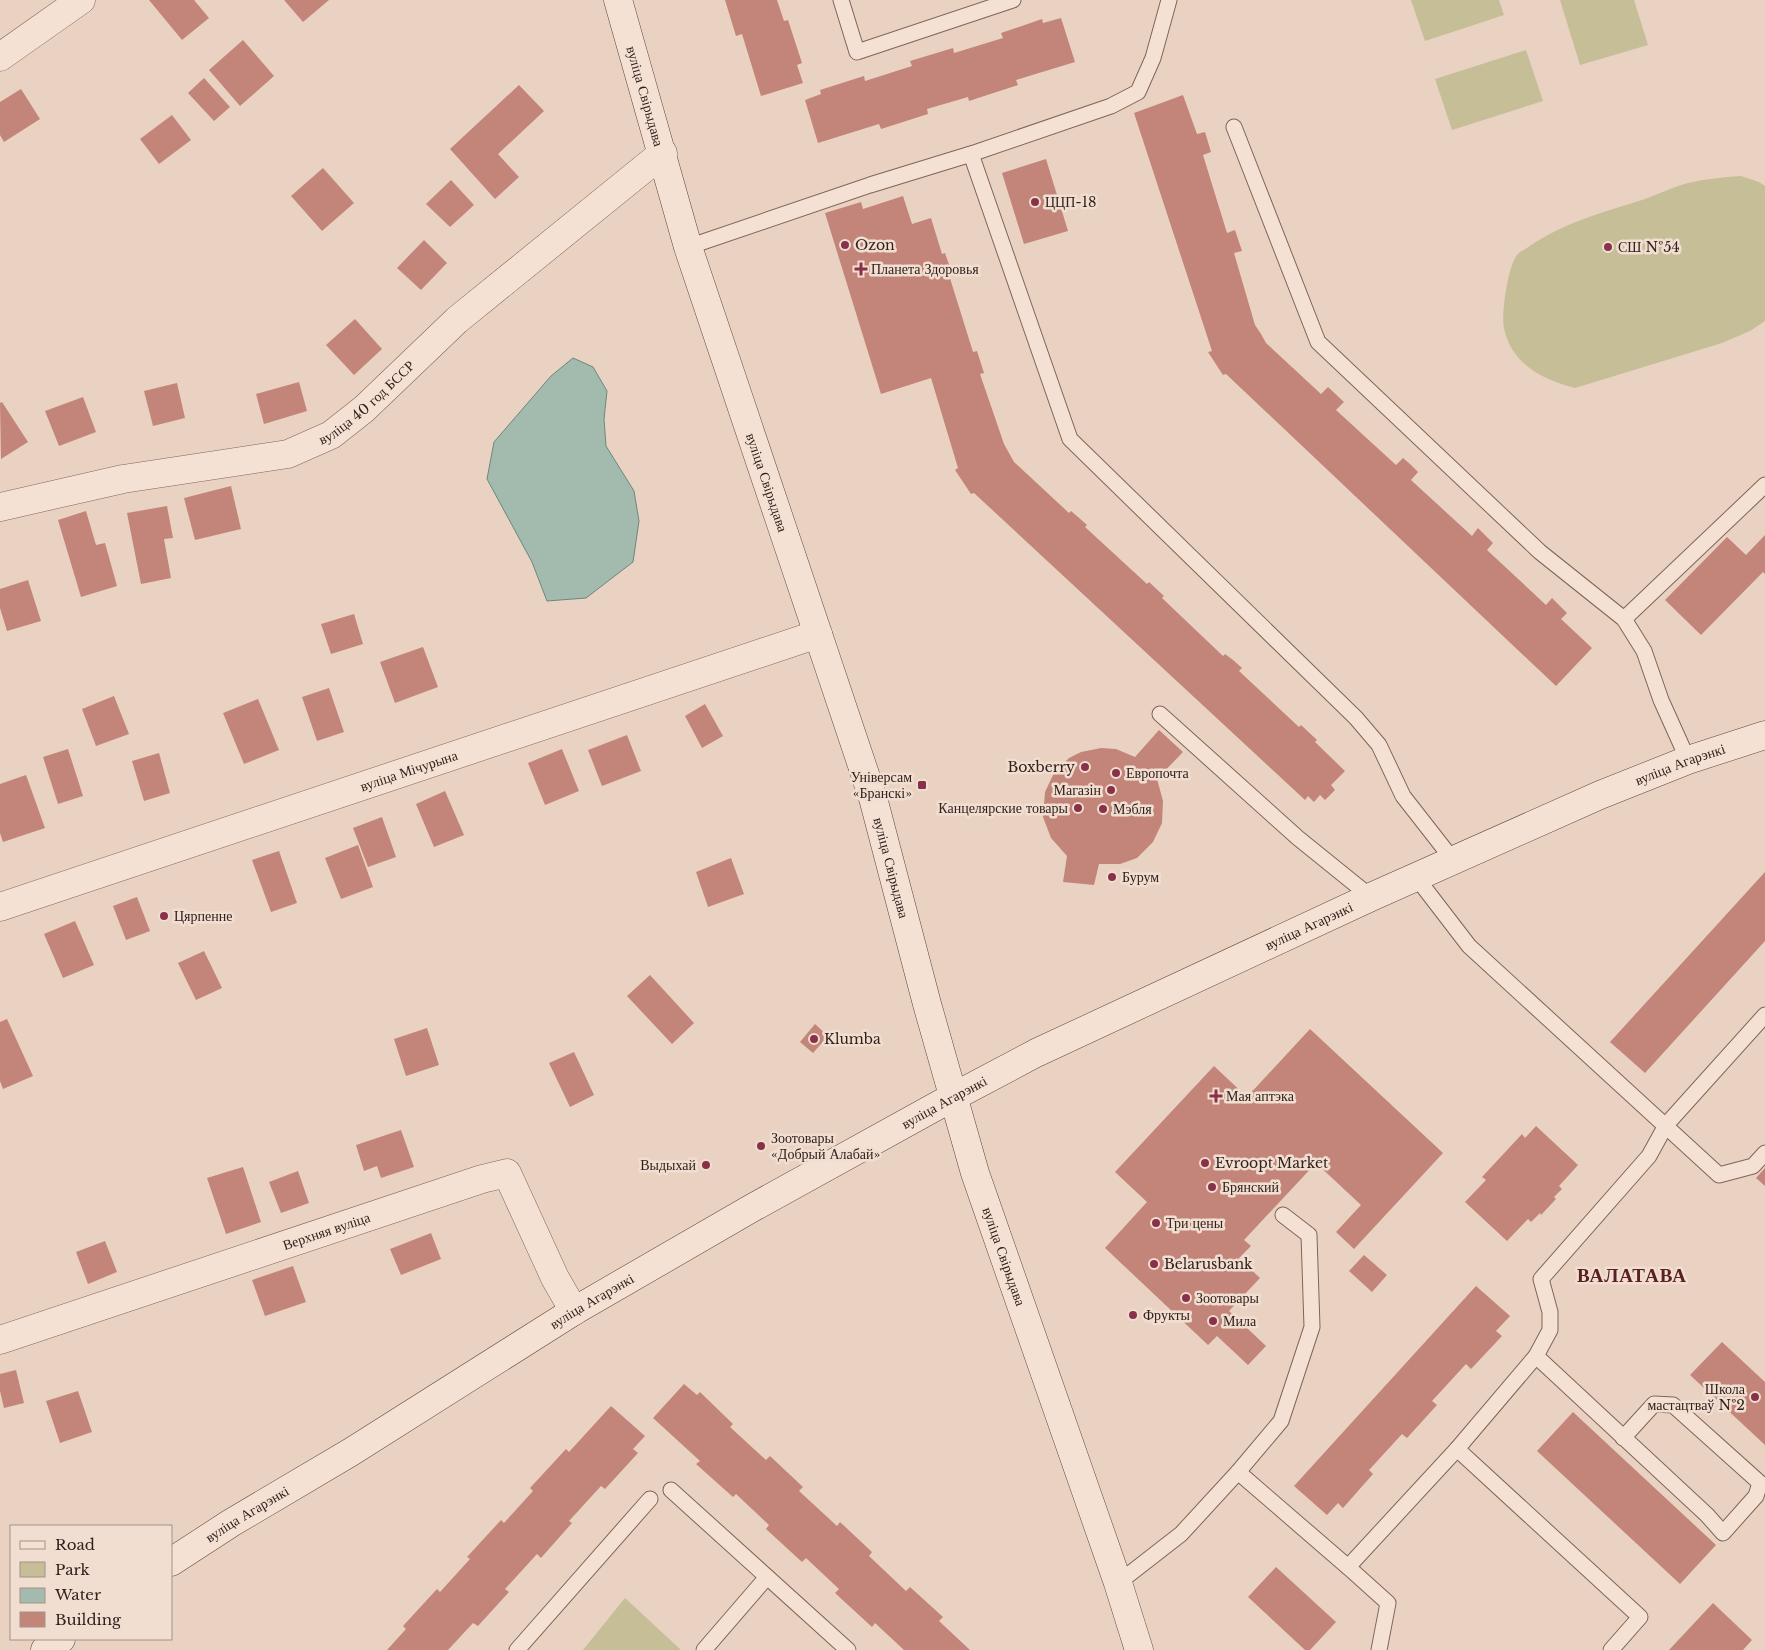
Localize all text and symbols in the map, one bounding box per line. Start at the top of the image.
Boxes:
street label: вуліца Свірыдава [623,44,668,149]
place label: ЦЦП-18 [1045,193,1097,211]
marker: ЦЦП-18 [1029,196,1041,208]
place label: Ozon [855,236,895,254]
place label: СШ №54 [1618,238,1680,256]
marker: Ozon [839,239,851,251]
marker: СШ №54 [1602,241,1614,253]
place label: Планета Здоровья [871,260,979,278]
marker: Планета Здоровья [855,263,867,275]
street label: вуліца 40 год БССР [316,356,418,448]
street label: вуліца Свірыдава [742,430,792,535]
street label: вуліца Агарэнкі [1632,740,1727,789]
street label: вуліца Мічурына [358,746,461,795]
place label: Boxberry [1007,758,1075,776]
marker: Boxberry [1079,761,1091,773]
place label: Европочта [1126,764,1190,782]
marker: Европочта [1110,767,1122,779]
place label: Універсам «Бранскі» [851,768,912,802]
marker: Універсам «Бранскі» [916,779,928,791]
place label: Магазін [1053,781,1102,799]
marker: Магазін [1105,784,1117,796]
place label: Канцелярские товары [938,799,1069,817]
place label: Мэбля [1113,800,1152,818]
marker: Канцелярские товары [1072,802,1084,814]
marker: Мэбля [1097,803,1109,815]
street label: вуліца Свірыдава [869,815,913,921]
place label: Бурум [1122,868,1159,886]
marker: Бурум [1106,871,1118,883]
street label: вуліца Агарэнкі [1262,898,1356,954]
place label: Цярпенне [174,907,232,925]
marker: Цярпенне [158,910,170,922]
place label: Klumba [824,1030,881,1048]
marker: Klumba [808,1033,820,1045]
street label: вуліца Агарэнкі [898,1072,990,1133]
place label: Мая аптэка [1226,1087,1295,1105]
marker: Мая аптэка [1210,1090,1222,1102]
place label: Зоотовары «Добрый Алабай» [771,1129,881,1163]
marker: Зоотовары «Добрый Алабай» [755,1140,767,1152]
place label: Evroopt Market [1215,1154,1329,1172]
place label: Выдыхай [640,1156,697,1174]
marker: Evroopt Market [1199,1157,1211,1169]
marker: Выдыхай [700,1159,712,1171]
place label: Брянский [1222,1178,1279,1196]
marker: Брянский [1206,1181,1218,1193]
street label: вуліца Свірыдава [979,1205,1030,1309]
street label: Верхняя вуліца [280,1208,373,1254]
place label: Три цены [1166,1214,1224,1232]
marker: Три цены [1150,1217,1162,1229]
place label: Belarusbank [1164,1255,1253,1273]
marker: Belarusbank [1148,1258,1160,1270]
district label: ВАЛАТАВА [1577,1264,1687,1287]
street label: вуліца Агарэнкі [546,1269,637,1333]
place label: Зоотовары [1196,1289,1259,1307]
marker: Зоотовары [1180,1292,1192,1304]
place label: Фрукты [1143,1306,1191,1324]
marker: Фрукты [1127,1309,1139,1321]
place label: Мила [1223,1312,1257,1330]
marker: Мила [1207,1315,1219,1327]
place label: Школа мастацтваў №2 [1647,1380,1746,1414]
marker: Школа мастацтваў №2 [1749,1391,1761,1403]
street label: вуліца Агарэнкі [202,1482,292,1546]
legend [10,1525,172,1640]
text: Road [55,1535,95,1554]
text: Park [55,1560,91,1579]
text: Water [54,1585,102,1604]
text: Building [55,1610,122,1629]

